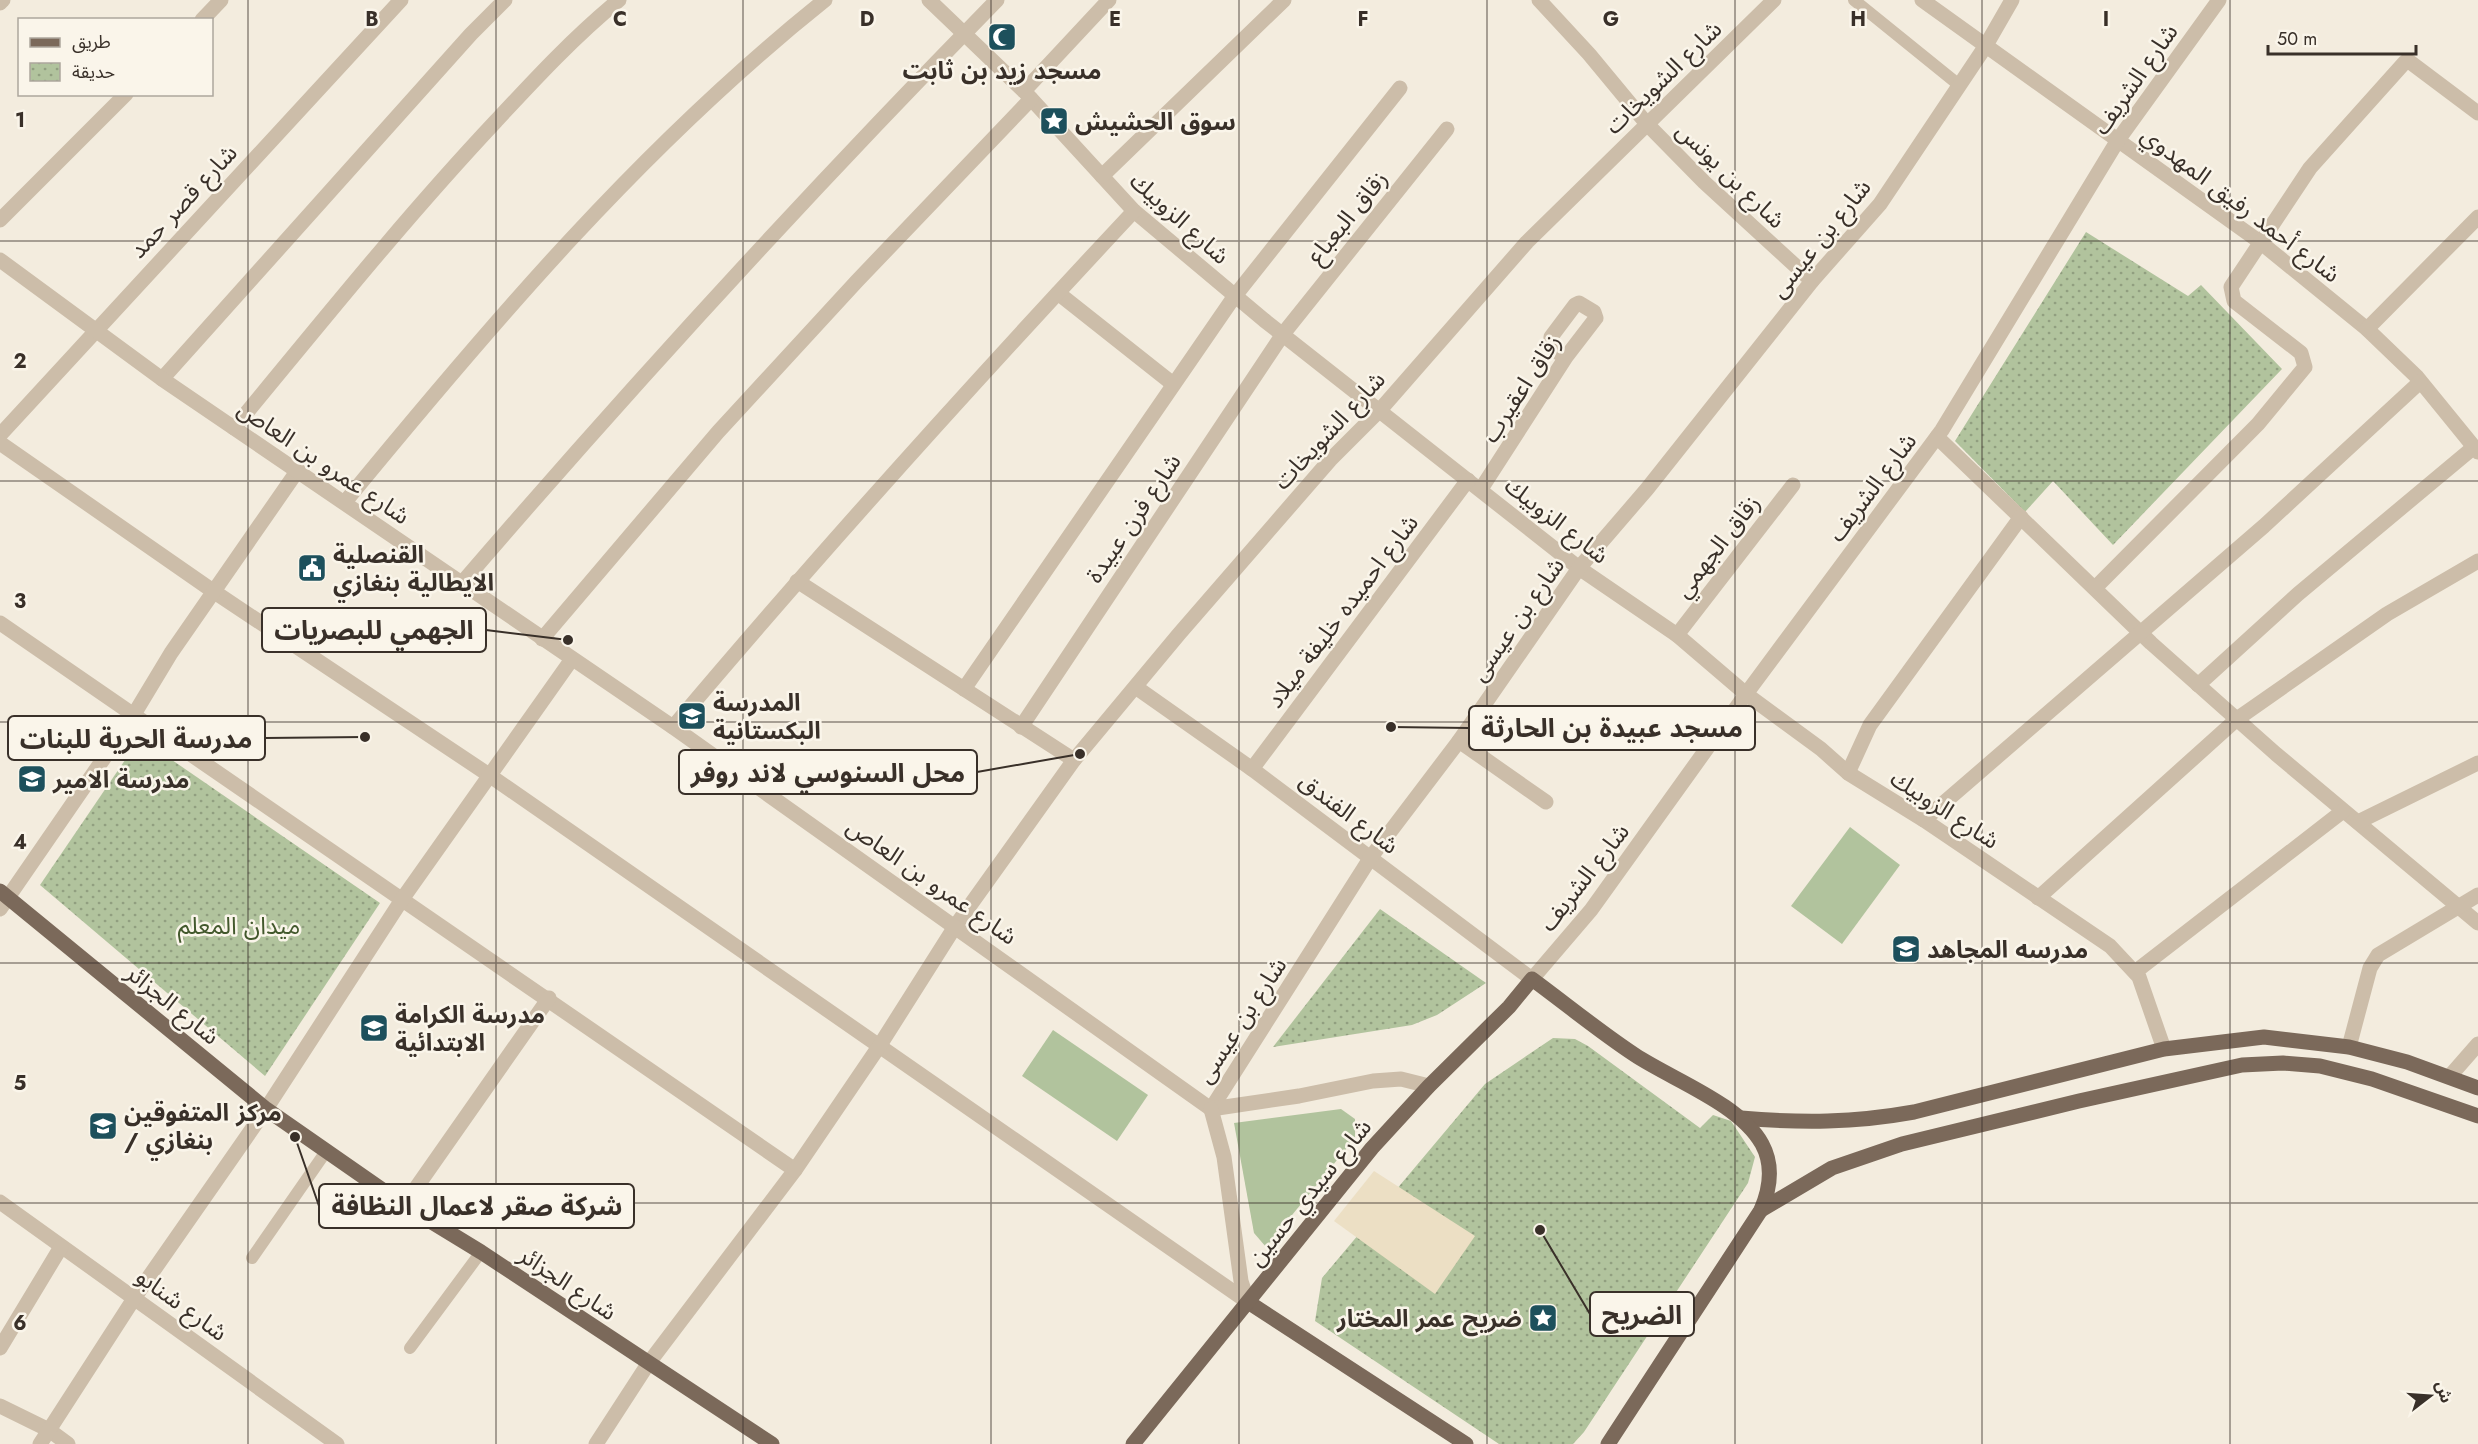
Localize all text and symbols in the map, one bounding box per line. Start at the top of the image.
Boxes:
text: B [365,5,379,34]
text: C [613,5,627,34]
text: D [860,5,874,34]
text: E [1109,5,1121,34]
text: F [1357,5,1369,34]
text: G [1603,5,1619,34]
text: H [1850,5,1866,34]
text: I [2103,5,2109,34]
street label: شارع الشويخات [1597,12,1729,142]
street label: شارع الشريف [2084,16,2186,142]
legend [18,18,213,96]
scale bar [2268,18,2416,56]
mosque icon: مسجد زيد بن ثابت [986,21,1018,53]
text: 50 m [2277,26,2317,52]
text: طريق [72,29,111,55]
place label: مسجد زيد بن ثابت [902,53,1102,88]
text: حديقة [72,59,115,85]
place label: سوق الحشيش [1075,104,1236,139]
place icon: سوق الحشيش [1038,105,1070,137]
text: 1 [15,106,25,135]
street label: شارع بن يونس [1668,114,1794,236]
street label: شارع أحمد رفيق المهدوي [2133,117,2348,292]
street label: شارع قصر حمد [121,136,245,266]
street label: زقاق البعباع [1298,163,1396,271]
street label: شارع الزوبيك [1122,164,1238,272]
street label: شارع بن عيسى [1761,171,1879,305]
street label: زقاق اعقيرب [1473,327,1569,449]
text: 2 [13,347,27,376]
street label: شارع الشويخات [1265,363,1393,497]
street label: شارع عمرو بن العاص [231,391,417,533]
street label: شارع الشريف [1819,425,1925,549]
street label: شارع فرن عبيدة [1077,446,1189,590]
street label: شارع الزوبيك [1497,468,1617,572]
street label: زقاق الجهمي [1665,487,1770,606]
street label: شارع احميده خليفة ميلاد [1257,507,1427,715]
place label: القنصلية الايطالية بنغازي [333,537,494,602]
street label: شارع بن عيسى [1461,550,1573,688]
public building icon: القنصلية الايطالية بنغازي [296,552,328,584]
text: 3 [14,587,26,616]
callout: الجهمي للبصريات [262,608,486,652]
text: الجهمي للبصريات [274,611,474,651]
place label: المدرسة البكستانية [713,685,821,748]
school or university icon: المدرسة البكستانية [676,700,708,732]
callout: مسجد عبيدة بن الحارثة [1469,706,1755,750]
text: مسجد عبيدة بن الحارثة [1481,709,1743,747]
callout: مدرسة الحرية للبنات [8,716,265,760]
text: مدرسة الحرية للبنات [20,720,252,758]
callout: محل السنوسي لاند روفر [679,750,977,794]
text: محل السنوسي لاند روفر [690,754,965,794]
street label: شارع الزوبيك [1884,761,2006,857]
place label: مدرسة الامير [52,762,189,797]
school or university icon: مدرسة الامير [16,763,48,795]
street label: شارع الفندق [1292,764,1406,862]
street label: شارع عمرو بن العاص [840,809,1024,953]
street label: شارع الشريف [1531,816,1637,938]
text: 4 [13,828,27,857]
park label: ميدان المعلم [178,908,300,943]
place label: مدرسه المجاهد [1927,932,2088,967]
school or university icon: مدرسه المجاهد [1890,933,1922,965]
street label: شارع بن عيسى [1187,950,1295,1090]
street label: شارع الجزائر [118,955,227,1053]
place label: مدرسة الكرامة الابتدائية [395,997,545,1060]
school or university icon: مدرسة الكرامة الابتدائية [358,1012,390,1044]
text: 5 [14,1069,27,1098]
place label: مركز المتفوقين / بنغازي [124,1095,282,1160]
school or university icon: مركز المتفوقين / بنغازي [87,1110,119,1142]
street label: شارع سيدي حسين [1238,1111,1381,1274]
callout: شركة صقر لاعمال النظافة [319,1184,634,1228]
text: شركة صقر لاعمال النظافة [332,1187,622,1225]
street label: شارع الجزائر [511,1237,624,1329]
street label: شارع شنابو [129,1259,235,1349]
callout: الضريح [1590,1292,1694,1336]
text: الضريح [1602,1296,1682,1334]
place label: ضريح عمر المختار [1336,1301,1522,1337]
place icon: ضريح عمر المختار [1527,1302,1559,1334]
text: 6 [13,1309,27,1338]
north arrow [2400,1366,2460,1426]
text: ش [2430,1378,2458,1406]

